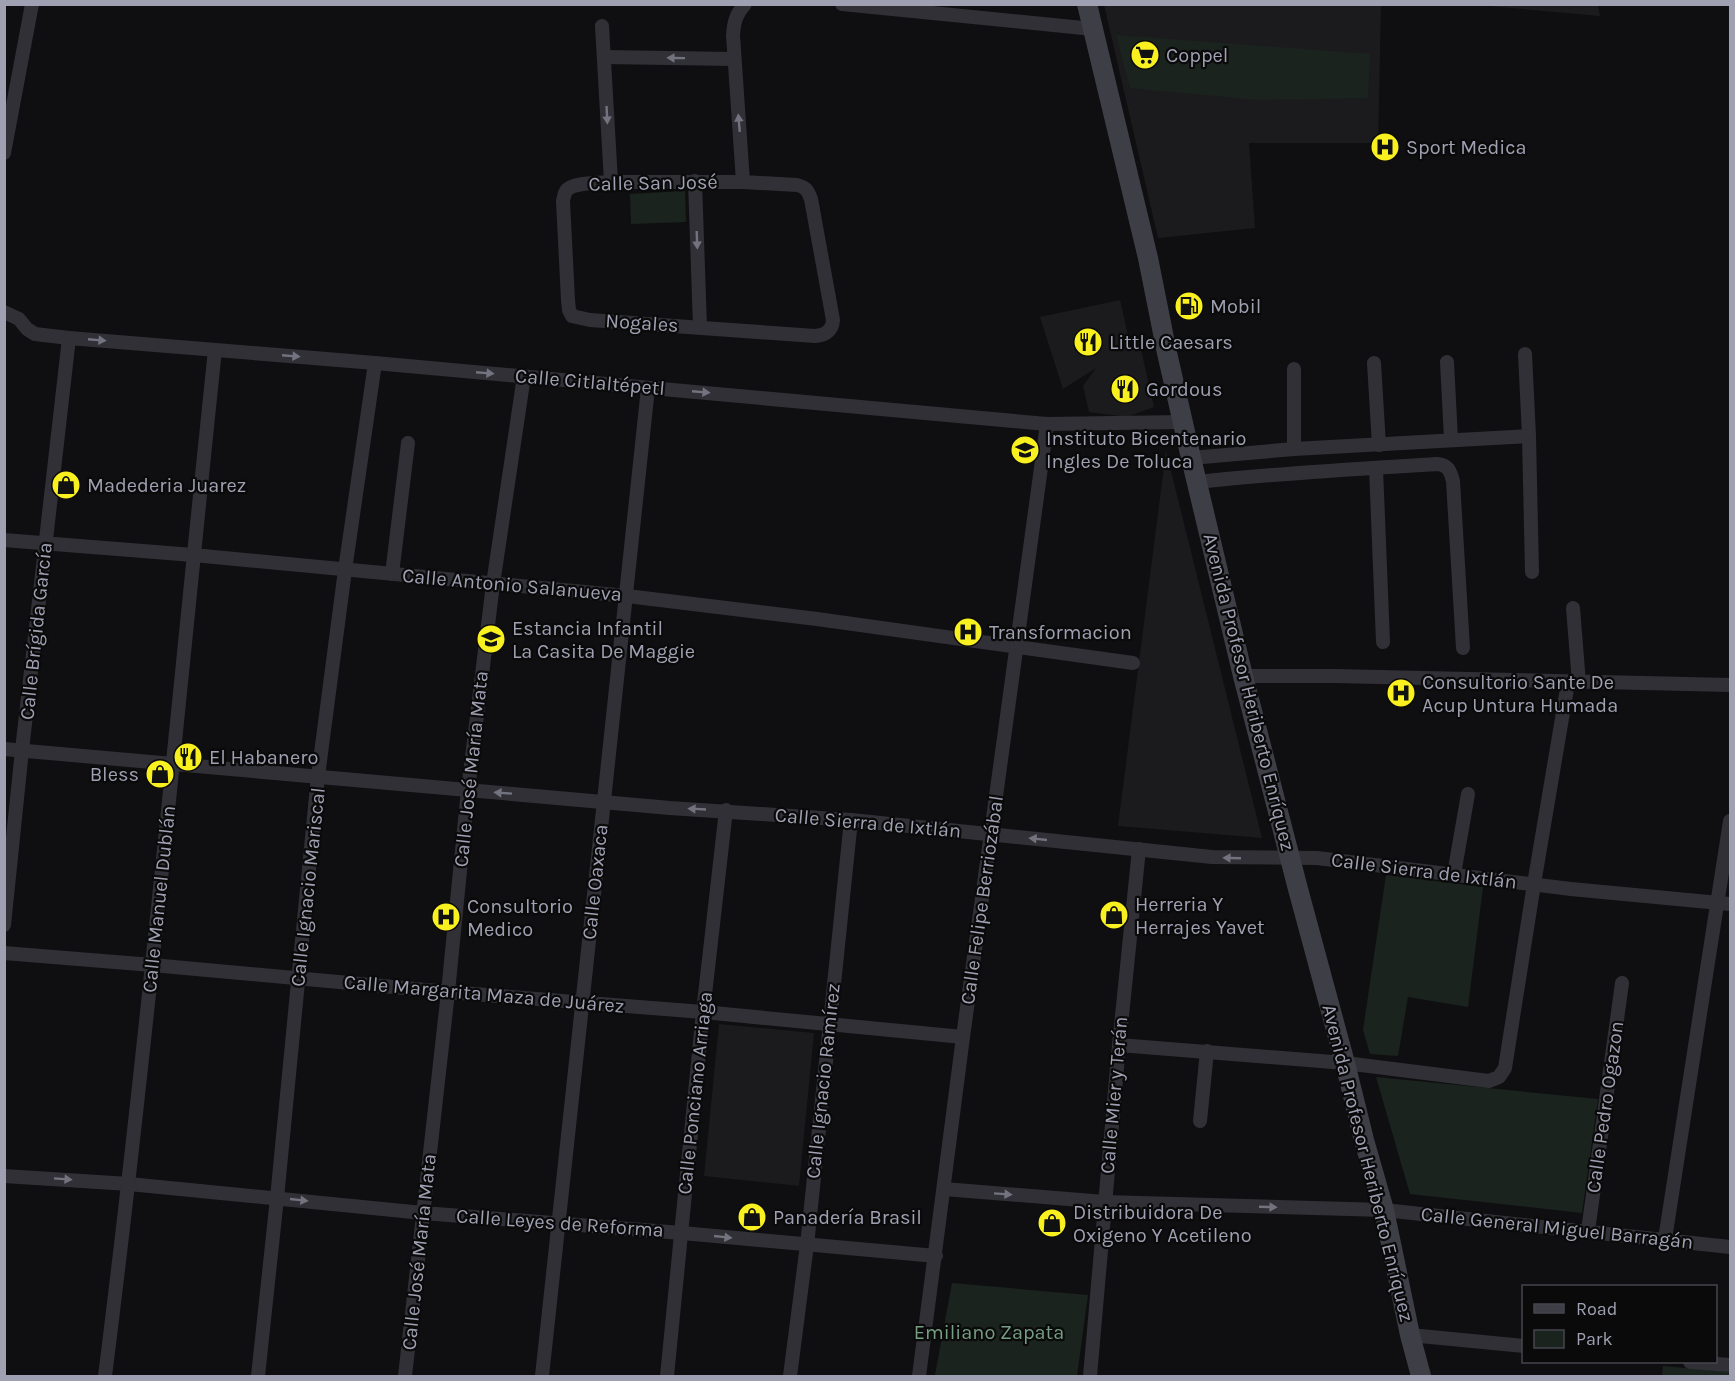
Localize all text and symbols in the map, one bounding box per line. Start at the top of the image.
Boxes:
supermarket icon: Coppel [1129,39,1161,71]
place label: Coppel [1166,44,1228,67]
one-way arrow [666,53,685,63]
one-way arrow [603,106,612,125]
one-way arrow [734,114,744,133]
hospital icon: Sport Medica [1369,131,1401,163]
place label: Sport Medica [1406,136,1527,159]
street label: Calle San José [588,170,718,196]
one-way arrow [692,230,702,249]
fuel station icon: Mobil [1173,290,1205,322]
place label: Mobil [1210,295,1261,318]
street label: Nogales [605,309,679,337]
restaurant icon: Little Caesars [1072,326,1104,358]
place label: Little Caesars [1109,331,1233,354]
one-way arrow [87,335,106,345]
one-way arrow [282,351,301,361]
street label: Calle Citlaltépetl [514,364,666,400]
one-way arrow [476,368,495,378]
restaurant icon: Gordous [1109,373,1141,405]
place label: Gordous [1146,378,1222,401]
one-way arrow [691,387,710,397]
place label: Instituto Bicentenario Ingles De Toluca [1046,427,1247,473]
school or university icon: Instituto Bicentenario Ingles De Toluca [1009,434,1041,466]
shop icon: Madederia Juarez [50,469,82,501]
place label: Madederia Juarez [87,474,246,497]
street label: Avenida Profesor Heriberto Enríquez [1198,531,1300,853]
street label: Calle Brígida García [15,541,57,721]
street label: Calle Antonio Salanueva [401,564,623,606]
hospital icon: Transformacion [952,616,984,648]
place label: Estancia Infantil La Casita De Maggie [512,617,695,663]
place label: Transformacion [989,621,1132,644]
school or university icon: Estancia Infantil La Casita De Maggie [475,623,507,655]
street label: Calle José María Mata [449,670,493,868]
place label: Consultorio Sante De Acup Untura Humada [1422,671,1618,717]
hospital icon: Consultorio Sante De Acup Untura Humada [1385,677,1417,709]
restaurant icon: El Habanero [172,741,204,773]
place label: El Habanero [209,746,318,769]
shop icon: Bless [144,758,176,790]
place label: Bless [90,763,139,786]
street label: Calle Ignacio Mariscal [286,786,330,988]
one-way arrow [494,788,513,798]
street label: Calle Felipe Berriozábal [956,794,1008,1006]
street label: Calle Sierra de Ixtlán [774,803,962,843]
street label: Calle Manuel Dublán [138,804,180,994]
one-way arrow [688,804,707,813]
street label: Calle Oaxaca [578,823,612,941]
one-way arrow [1028,834,1047,844]
street label: Calle Sierra de Ixtlán [1330,848,1518,894]
one-way arrow [1223,853,1242,862]
place label: Herreria Y Herrajes Yavet [1135,893,1265,939]
place label: Consultorio Medico [467,895,573,941]
shop icon: Herreria Y Herrajes Yavet [1098,899,1130,931]
hospital icon: Consultorio Medico [430,901,462,933]
street label: Calle Margarita Maza de Juárez [343,970,625,1018]
street label: Calle Ignacio Ramírez [801,982,845,1180]
street label: Calle Ponciano Arriaga [673,990,717,1196]
street label: Avenida Profesor Heriberto Enríquez [1317,1002,1419,1324]
street label: Calle Mier y Terán [1096,1015,1132,1175]
street label: Calle Pedro Ogazon [1582,1020,1628,1194]
street label: Calle José María Mata [397,1153,441,1351]
one-way arrow [53,1175,72,1184]
one-way arrow [993,1189,1012,1199]
one-way arrow [290,1195,309,1205]
shop icon: Panadería Brasil [736,1201,768,1233]
place label: Distribuidora De Oxigeno Y Acetileno [1073,1201,1252,1247]
one-way arrow [1258,1202,1277,1211]
street label: Calle General Miguel Barragán [1420,1202,1694,1254]
street label: Calle Leyes de Reforma [455,1204,665,1242]
place label: Panadería Brasil [773,1206,922,1229]
shop icon: Distribuidora De Oxigeno Y Acetileno [1036,1207,1068,1239]
one-way arrow [714,1232,733,1242]
legend [1522,1285,1717,1363]
text: Road [1576,1298,1617,1320]
park label: Emiliano Zapata [914,1321,1064,1344]
text: Park [1576,1328,1613,1350]

